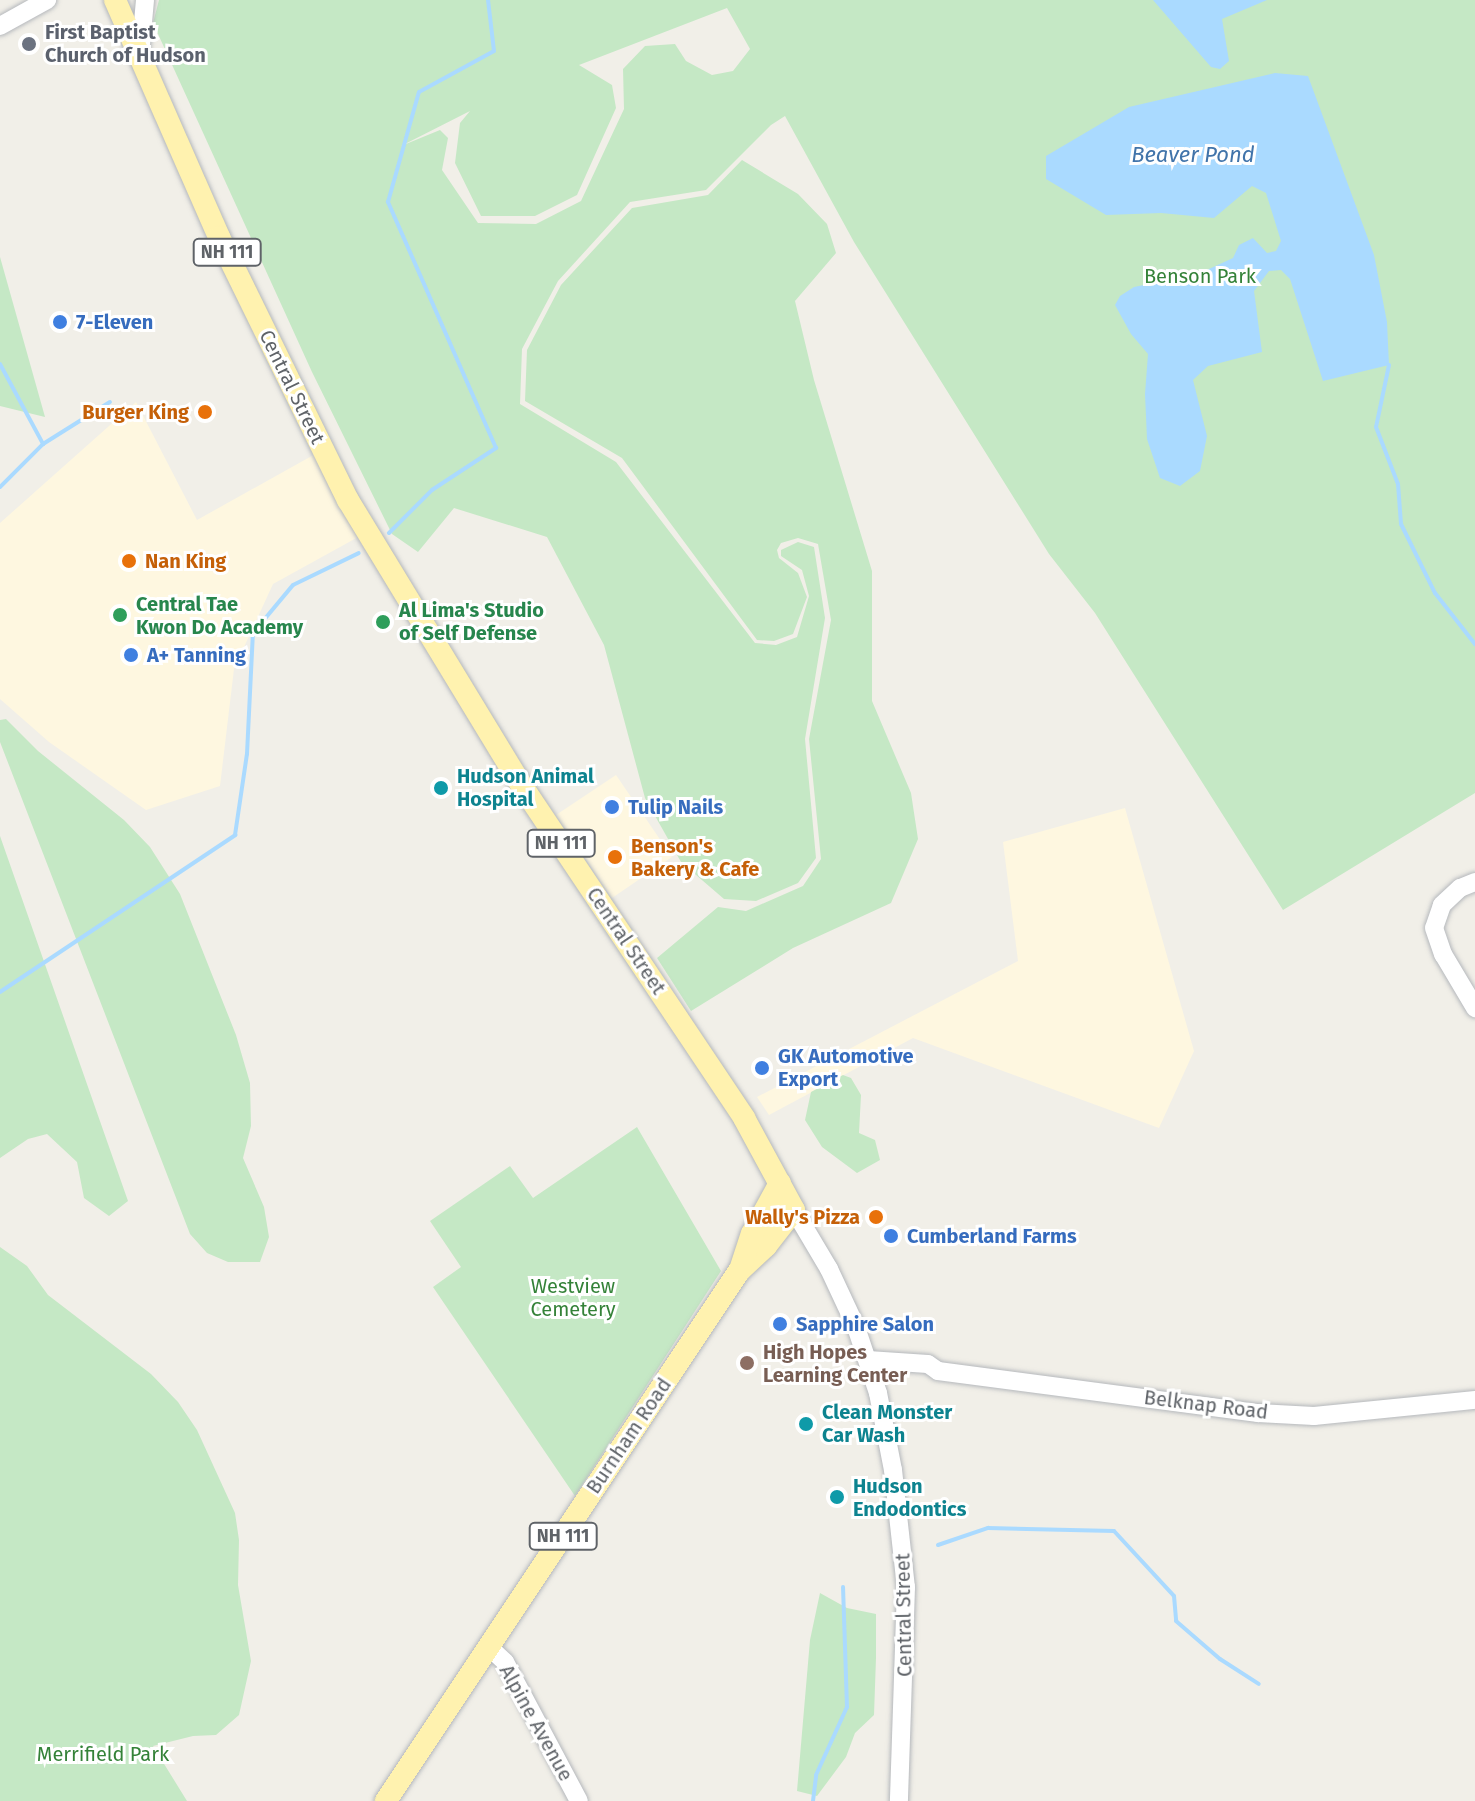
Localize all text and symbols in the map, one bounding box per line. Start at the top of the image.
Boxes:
place label: First Baptist Church of Hudson [45,20,206,67]
marker: First Baptist Church of Hudson [20,35,38,53]
water label: Beaver Pond [1131,142,1255,168]
road number: NH 111 [191,238,263,266]
park label: Benson Park [1144,264,1256,288]
place label: 7-Eleven [76,310,153,334]
marker: 7-Eleven [51,313,69,331]
street label: Central Street [254,326,330,448]
place label: Burger King [82,400,189,424]
marker: Burger King [196,403,214,421]
place label: Nan King [145,549,226,573]
marker: Nan King [120,552,138,570]
place label: Central Tae Kwon Do Academy [136,592,303,639]
place label: Al Lima's Studio of Self Defense [399,598,544,645]
marker: Central Tae Kwon Do Academy [111,606,129,624]
marker: Al Lima's Studio of Self Defense [374,613,392,631]
place label: A+ Tanning [147,643,246,667]
marker: A+ Tanning [122,646,140,664]
place label: Hudson Animal Hospital [457,764,594,811]
marker: Hudson Animal Hospital [432,779,450,797]
place label: Tulip Nails [628,795,723,819]
marker: Tulip Nails [603,798,621,816]
road number: NH 111 [525,829,597,857]
place label: Benson's Bakery & Cafe [631,834,759,881]
marker: Benson's Bakery & Cafe [606,848,624,866]
street label: Central Street [581,883,671,999]
place label: GK Automotive Export [778,1044,914,1091]
marker: GK Automotive Export [753,1059,771,1077]
place label: Wally's Pizza [745,1205,860,1229]
marker: Wally's Pizza [867,1208,885,1226]
place label: Cumberland Farms [907,1224,1077,1248]
marker: Cumberland Farms [882,1227,900,1245]
park label: Westview Cemetery [530,1275,616,1322]
place label: Sapphire Salon [796,1312,934,1336]
marker: Sapphire Salon [771,1315,789,1333]
place label: High Hopes Learning Center [763,1340,907,1387]
marker: High Hopes Learning Center [738,1354,756,1372]
street label: Burnham Road [581,1374,677,1498]
street label: Belknap Road [1142,1385,1270,1425]
place label: Clean Monster Car Wash [822,1400,952,1447]
marker: Clean Monster Car Wash [797,1415,815,1433]
place label: Hudson Endodontics [853,1474,966,1521]
marker: Hudson Endodontics [828,1488,846,1506]
road number: NH 111 [527,1522,599,1550]
street label: Central Street [891,1553,917,1677]
street label: Alpine Avenue [494,1661,578,1785]
park label: Merrifield Park [37,1742,169,1766]

